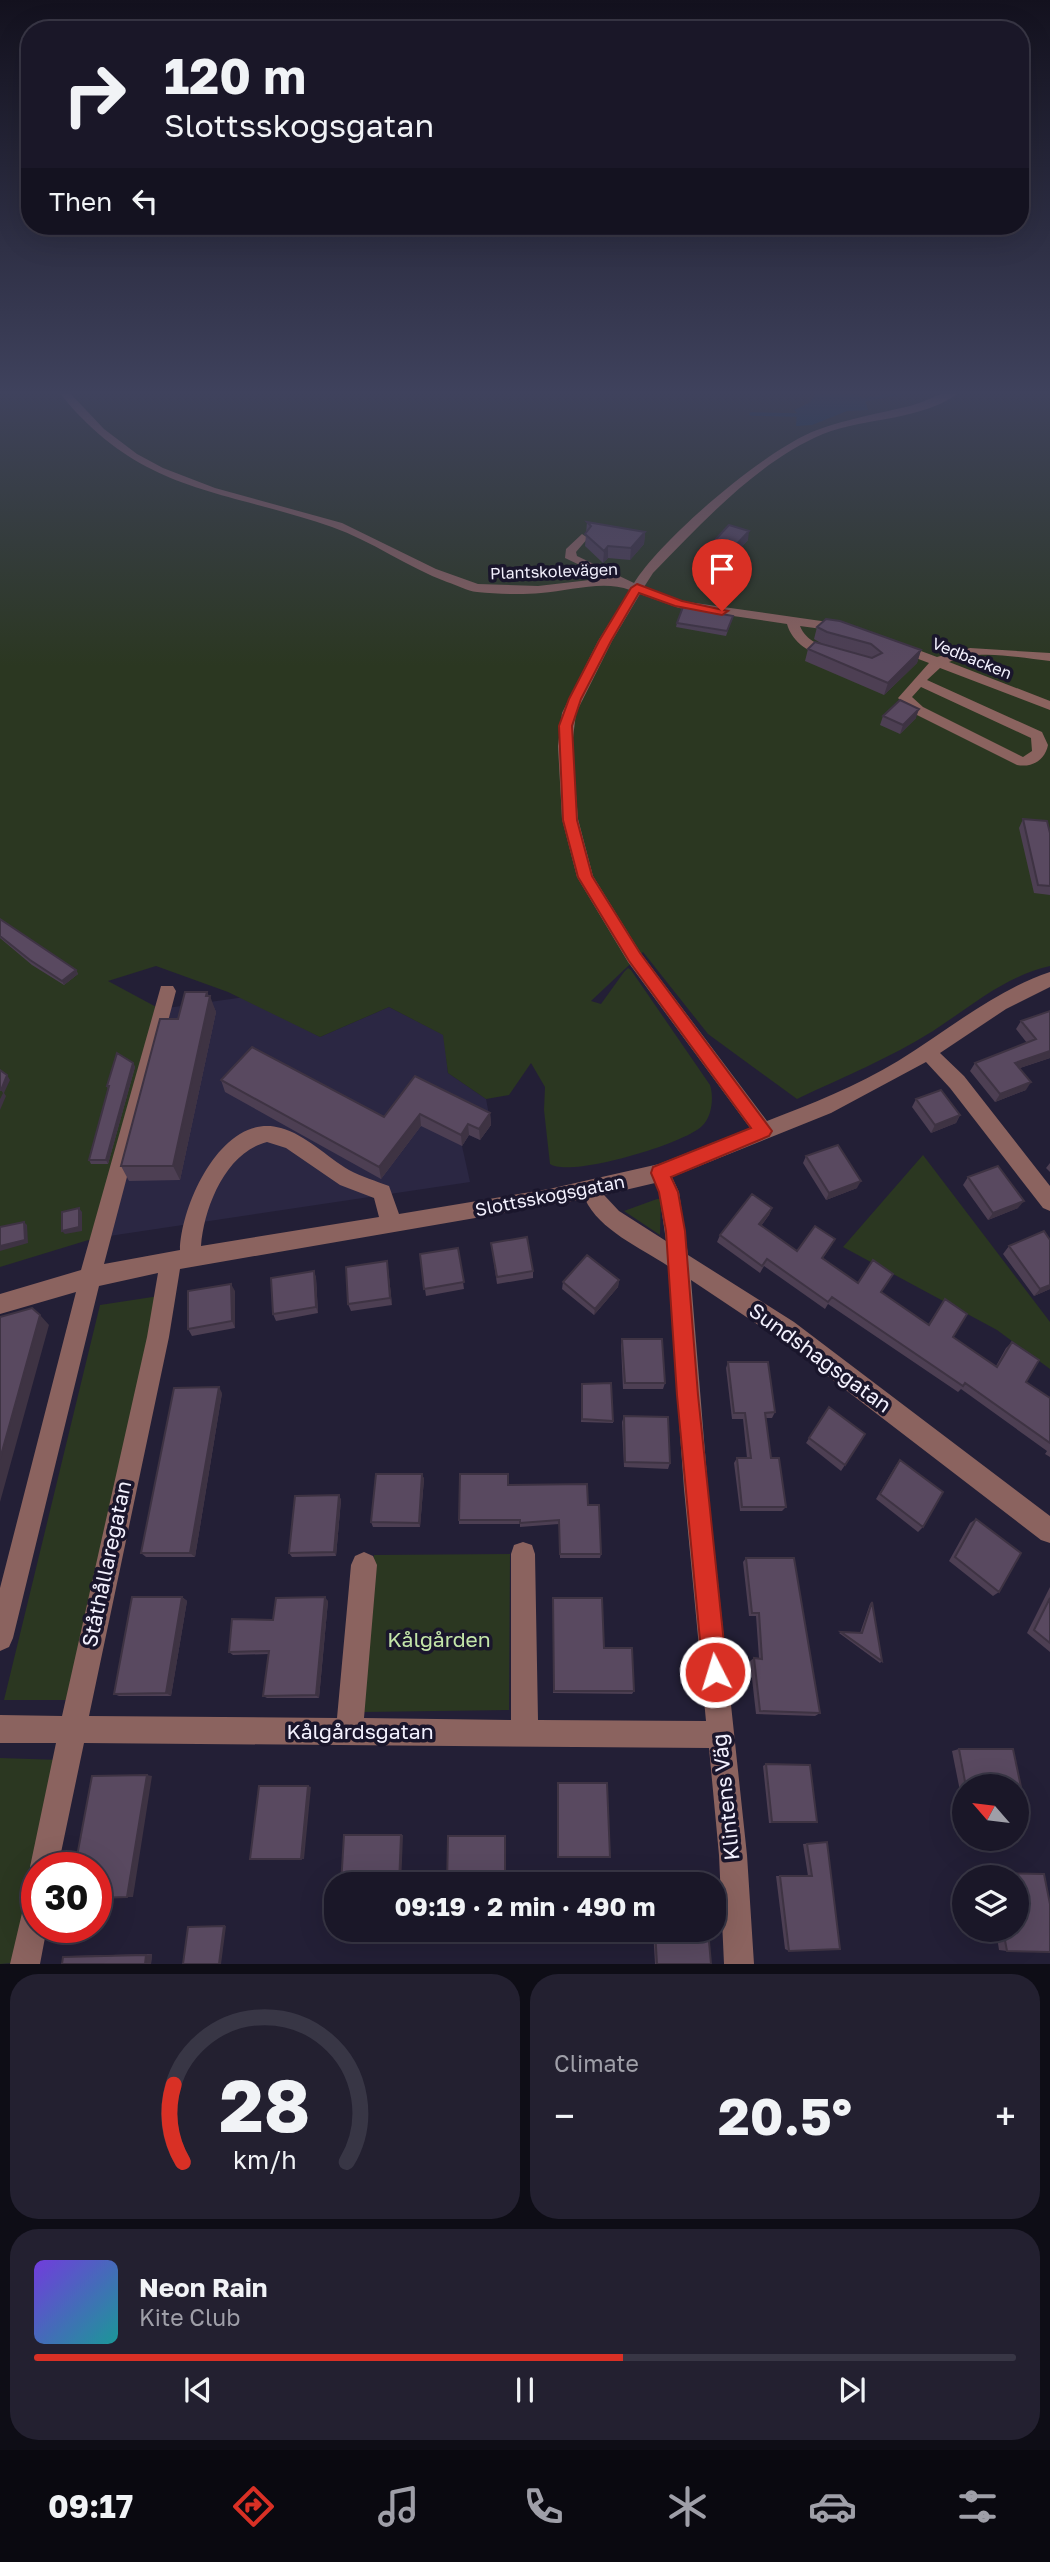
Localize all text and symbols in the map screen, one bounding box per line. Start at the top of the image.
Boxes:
text: 120 m [164,46,306,105]
icon: right [49,49,140,140]
text: Slottsskogsgatan [164,106,434,144]
icon: left [126,182,164,220]
text: Then [49,186,112,217]
pin [692,539,752,611]
icon: arrive [703,550,741,588]
street label: Plantskolevägen [490,559,618,583]
street label: Vedbacken [929,633,1015,683]
street label: Slottsskogsgatan [473,1170,626,1220]
street label: Sundshagsgatan [744,1297,897,1418]
street label: Ståthållaregatan [76,1478,136,1649]
park label: Kålgården [387,1626,491,1652]
position arrow [678,1635,752,1709]
street label: Kålgårdsgatan [286,1718,434,1744]
street label: Klintens Väg [705,1733,745,1862]
north arrow [952,1774,1029,1852]
map controls [952,1774,1029,1942]
speed limit sign: 30 [21,1852,112,1943]
button: layers [952,1865,1029,1942]
text: 09:19 · 2 min · 490 m [394,1891,656,1922]
text: Climate [554,2049,639,2077]
text: 28 [220,2062,311,2149]
text: 20.5° [718,2084,852,2146]
text: − [554,2093,575,2138]
text: + [995,2093,1016,2138]
text: km/h [233,2144,297,2175]
text: Neon Rain [139,2272,268,2303]
text: Kite Club [139,2303,240,2331]
icon: previous [179,2371,217,2409]
icon: pause [506,2371,544,2409]
icon: next [833,2371,871,2409]
icon: directions [229,2482,278,2531]
icon: music [374,2482,423,2531]
icon: phone [519,2482,568,2531]
icon: climate [663,2482,712,2531]
icon: car [808,2482,857,2531]
icon: filters [953,2482,1002,2531]
text: 09:17 [48,2487,133,2525]

